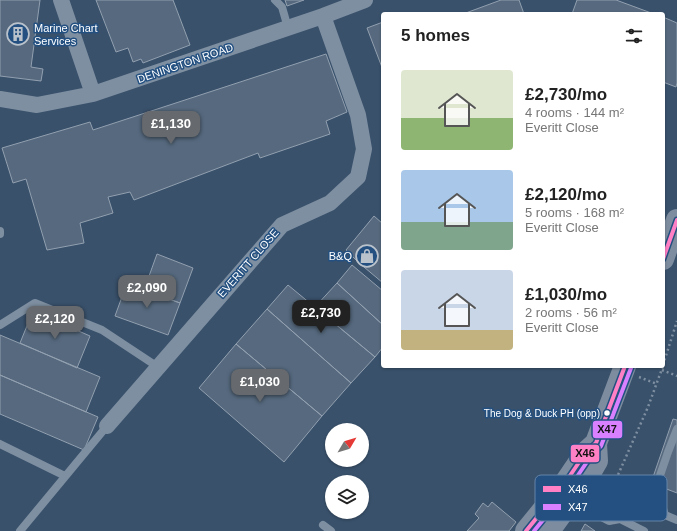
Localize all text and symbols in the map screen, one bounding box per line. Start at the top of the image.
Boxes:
building icon: Marine Chart Services [5,21,31,47]
place label: Marine Chart Services [34,22,98,47]
icon: filters [623,25,645,47]
text: 5 homes [401,26,470,45]
street label: DENINGTON ROAD [135,41,235,85]
text: £2,730/mo [525,85,607,104]
icon: home [433,86,481,134]
text: 4 rooms · 144 m² [525,105,624,120]
pin: £1,130 [138,111,204,145]
text: £1,130 [151,116,191,131]
text: Everitt Close [525,120,599,135]
text: £2,120/mo [525,185,607,204]
icon: home [433,186,481,234]
text: 5 rooms · 168 m² [525,205,624,220]
text: Everitt Close [525,220,599,235]
street label: EVERITT CLOSE [215,226,281,300]
shop icon: B&Q [354,243,380,269]
place label: B&Q [329,250,352,262]
pin: £2,090 [114,275,180,309]
text: £2,090 [127,280,167,295]
text: £1,030/mo [525,285,607,304]
icon: home [433,286,481,334]
pin: £2,730 [288,300,354,334]
text: £2,730 [301,305,341,320]
text: 2 rooms · 56 m² [525,305,617,320]
pin: £2,120 [22,306,88,340]
text: £2,120 [35,311,75,326]
text: Everitt Close [525,320,599,335]
pin: £1,030 [227,369,293,403]
text: £1,030 [240,374,280,389]
place label: The Dog & Duck PH (opp) [484,408,600,419]
marker: The Dog & Duck PH (opp) [602,408,612,418]
line badge: X47 [592,420,623,439]
north arrow [325,423,369,467]
map controls [325,423,369,519]
text: X47 [597,423,617,435]
line badge: X46 [570,444,600,463]
text: X46 [575,447,595,459]
button: layers [325,475,369,519]
legend [535,475,667,521]
text: X46 [568,483,588,495]
text: X47 [568,501,588,513]

